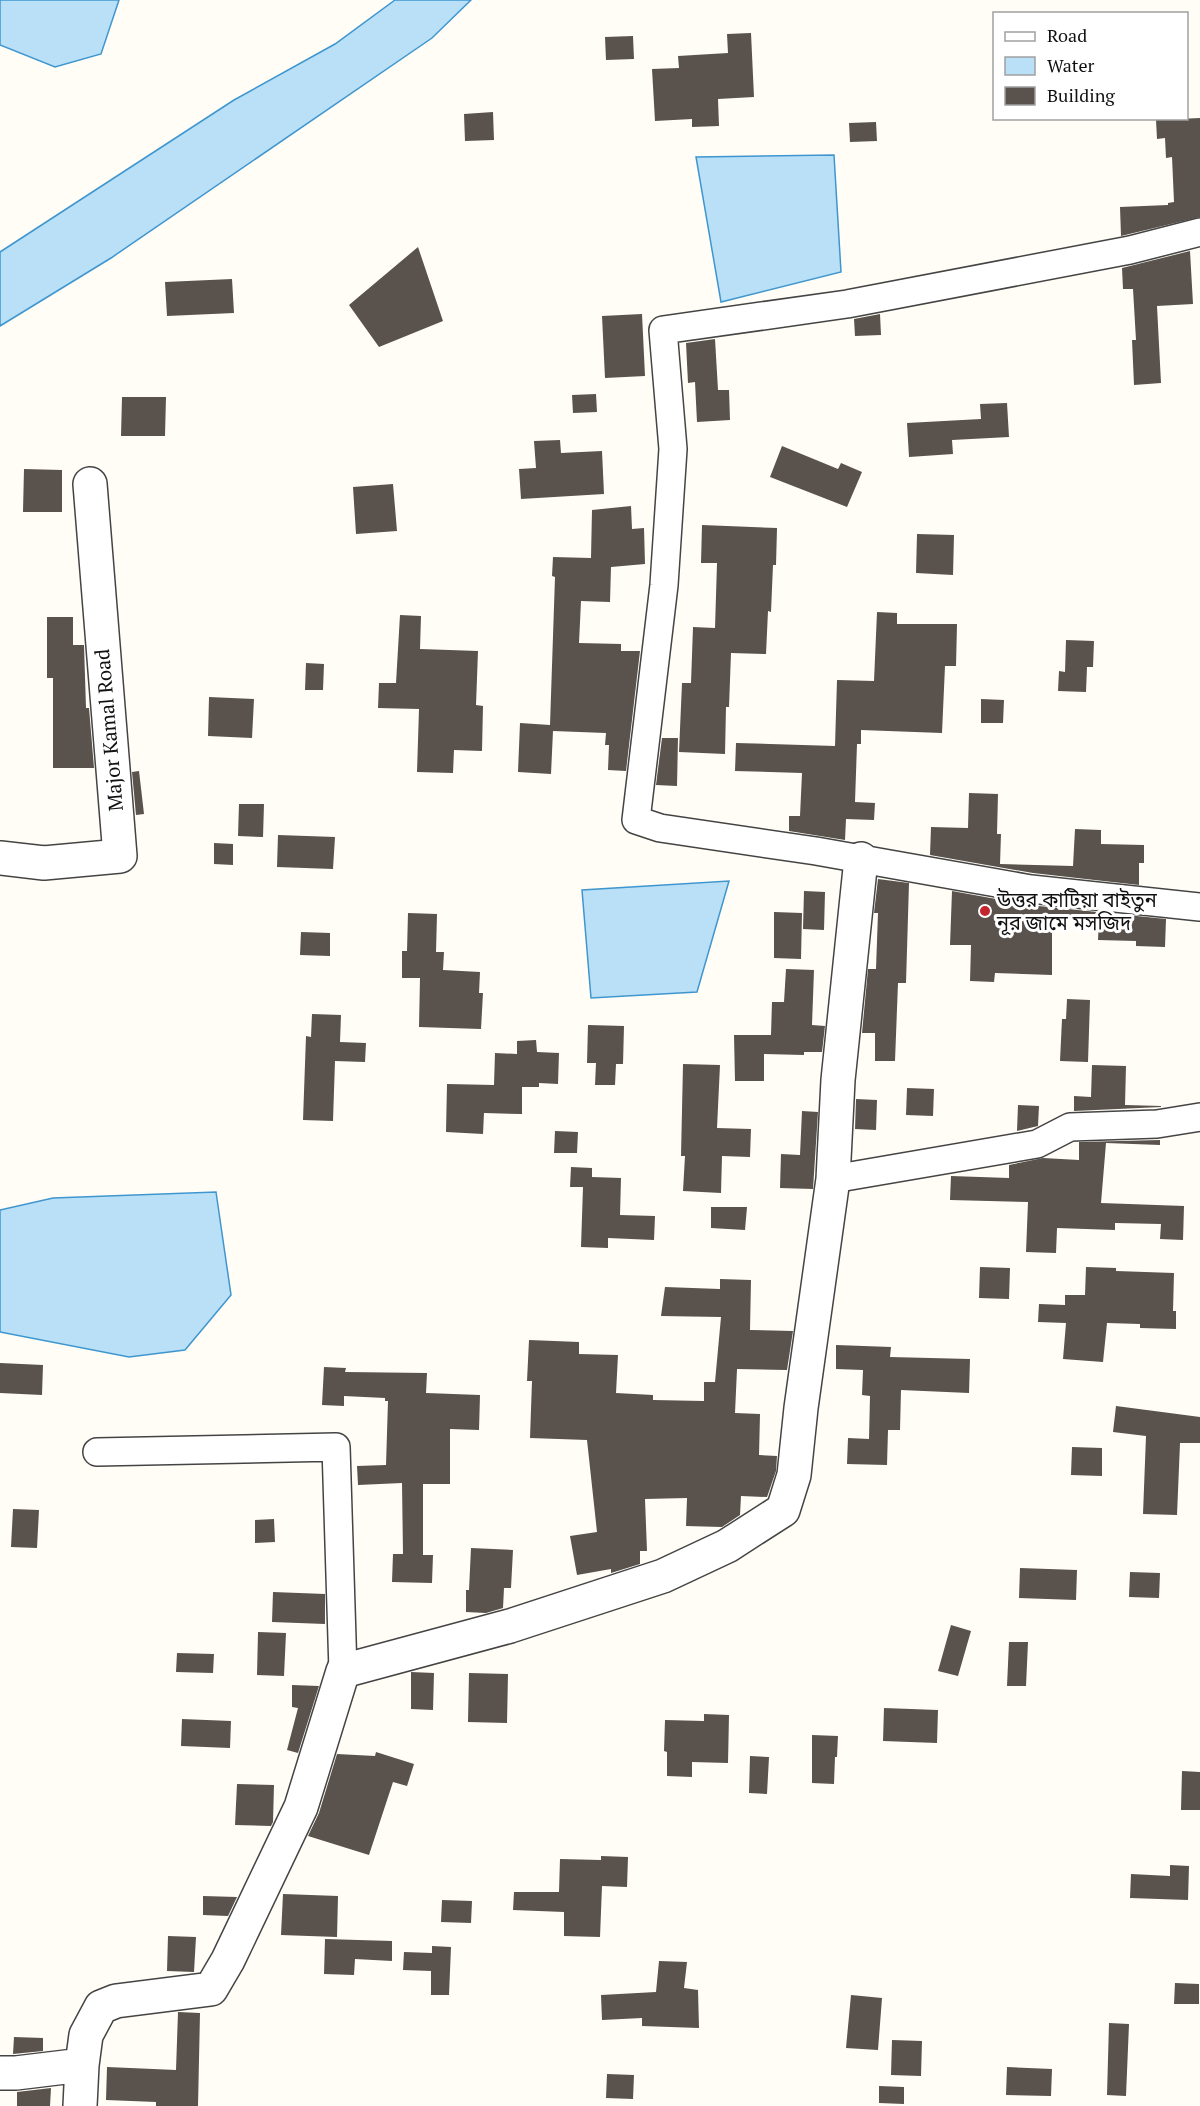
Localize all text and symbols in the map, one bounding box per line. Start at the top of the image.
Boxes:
legend [993,12,1188,120]
text: Road [1047,23,1087,47]
text: Water [1047,53,1094,77]
text: Building [1047,83,1115,107]
street label: Major Kamal Road [88,648,129,812]
place label: উত্তর কাটিয়া বাইতুন নূর জামে মসজিদ [996,886,1158,936]
marker: উত্তর কাটিয়া বাইতুন নূর জামে মসজিদ [978,904,992,918]

